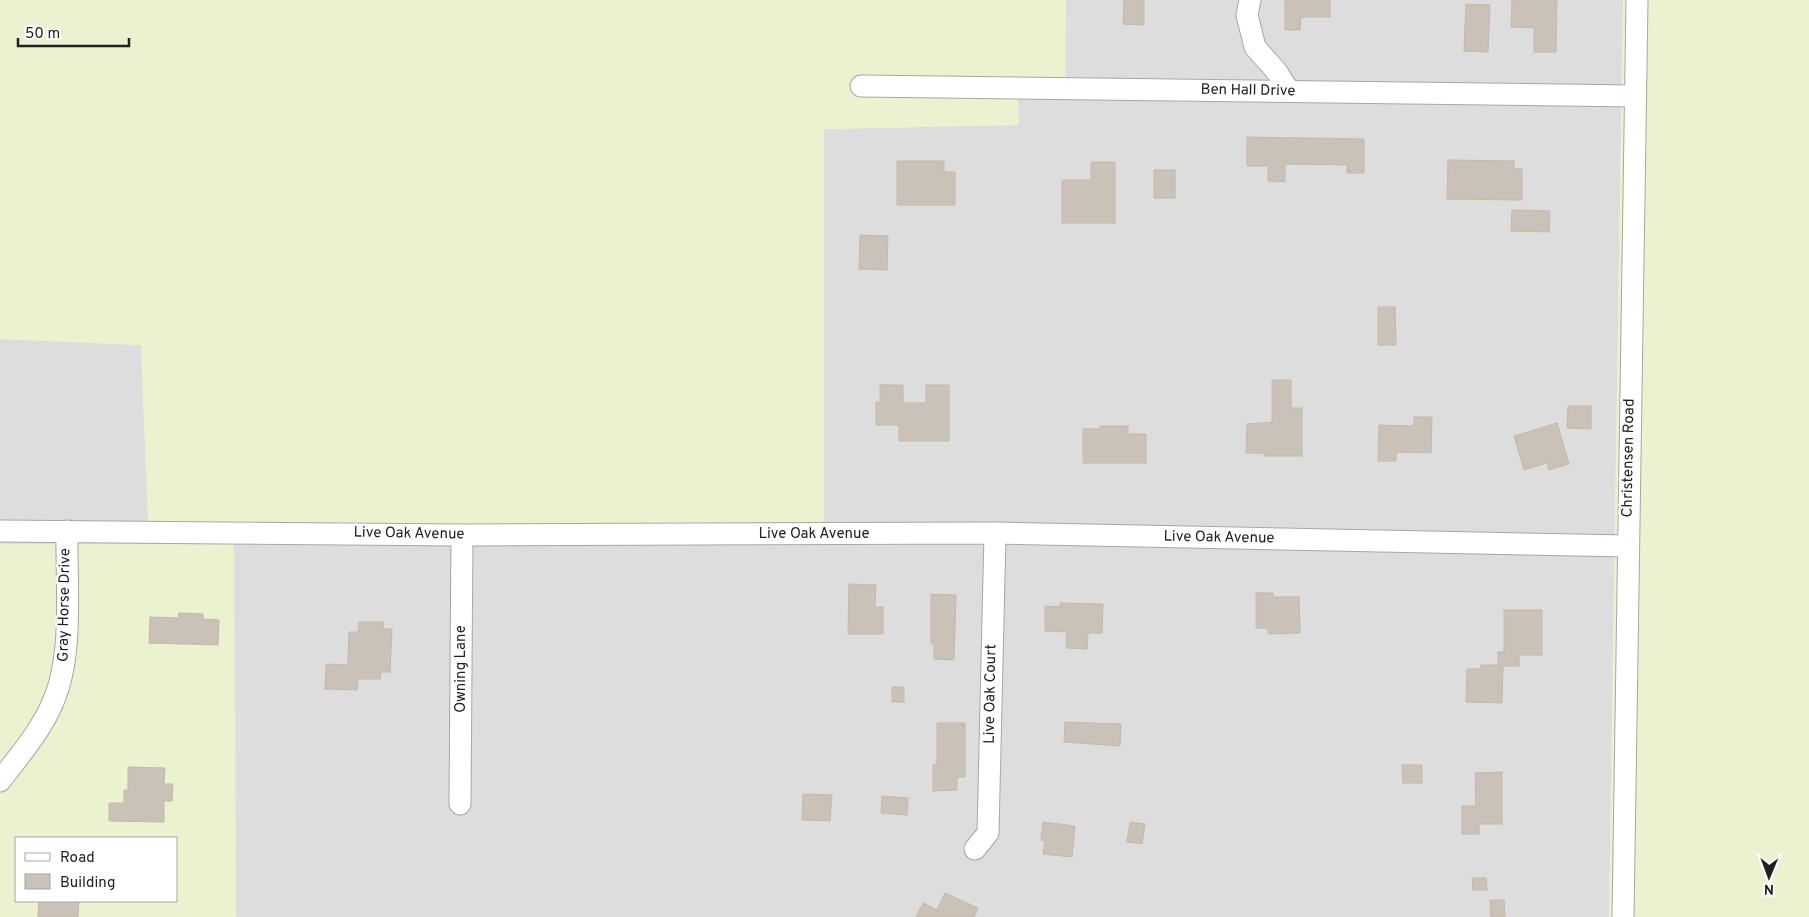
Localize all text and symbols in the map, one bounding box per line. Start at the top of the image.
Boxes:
scale bar [18,15,129,47]
text: 50 m [25,25,60,44]
street label: Ben Hall Drive [1200,81,1296,101]
street label: Christensen Road [1618,398,1640,518]
street label: Live Oak Avenue [353,524,465,544]
street label: Live Oak Avenue [759,525,870,544]
street label: Live Oak Avenue [1163,528,1275,548]
street label: Gray Horse Drive [55,548,75,662]
street label: Owning Lane [452,625,471,713]
street label: Live Oak Court [981,644,1001,744]
legend [15,837,178,902]
text: Road [60,849,95,868]
north arrow [1744,852,1794,902]
text: Building [60,874,115,893]
text: N [1764,880,1774,897]

